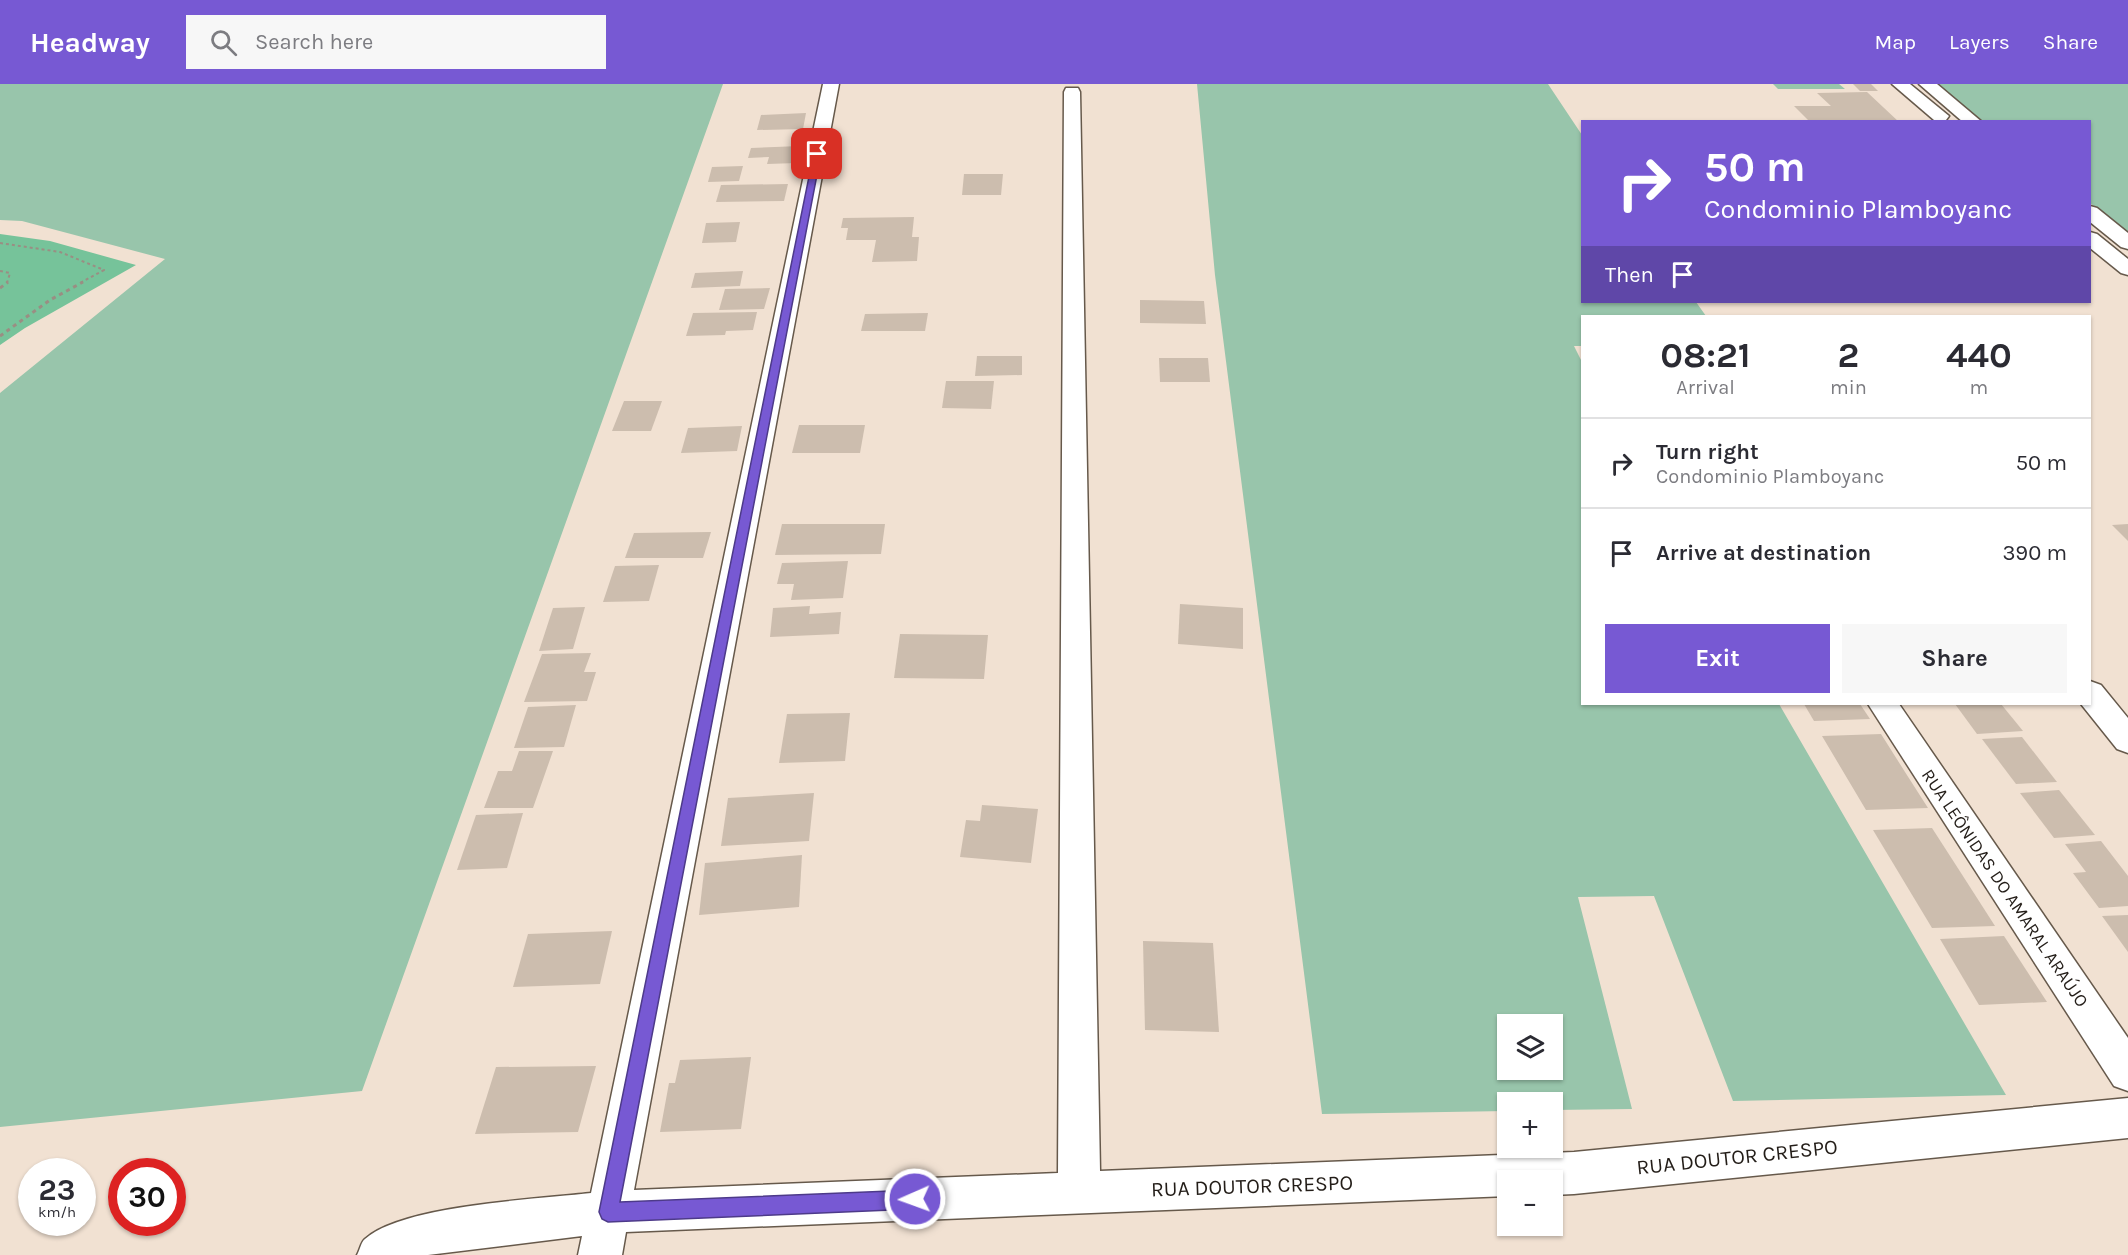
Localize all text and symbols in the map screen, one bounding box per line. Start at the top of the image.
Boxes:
search box [186,15,606,69]
text: Headway [30,26,150,59]
icon: search [207,26,240,59]
text: Search here [255,29,373,55]
text: Map [1874,30,1916,54]
text: Layers [1949,30,2010,54]
text: Share [2043,30,2098,54]
pin [791,128,842,179]
icon: arrive [800,137,833,170]
text: 50 m [1704,142,1806,192]
icon: right [1605,144,1683,222]
text: Condominio Plamboyanc [1704,193,2012,225]
icon: arrive [1666,258,1699,291]
text: Then [1605,262,1654,288]
text: 08:21 [1660,334,1751,376]
text: 2 [1837,334,1859,376]
text: 440 [1946,334,2012,376]
text: Arrival [1676,376,1735,399]
text: min [1830,376,1867,399]
text: m [1970,376,1988,399]
text: Turn right [1656,439,1759,465]
icon: right [1605,447,1638,480]
text: 50 m [2016,450,2067,476]
text: Condominio Plamboyanc [1656,465,1884,488]
icon: arrive [1605,537,1638,570]
text: Arrive at destination [1656,540,1871,566]
text: 390 m [2002,540,2067,566]
button: Exit [1605,624,1830,693]
button: Share [1842,624,2067,693]
street label: RUA LEÔNIDAS DO AMARAL ARAÚJO [1917,764,2094,1011]
map controls [1497,1014,1563,1236]
button: layers [1497,1014,1563,1080]
button: + [1497,1092,1563,1158]
street label: RUA DOUTOR CRESPO [1635,1135,1839,1179]
speed limit sign: 30 [108,1158,186,1236]
position arrow [883,1167,947,1231]
street label: RUA DOUTOR CRESPO [1151,1170,1353,1202]
button: − [1497,1170,1563,1236]
text: 23 [39,1172,75,1208]
text: km/h [38,1203,76,1221]

